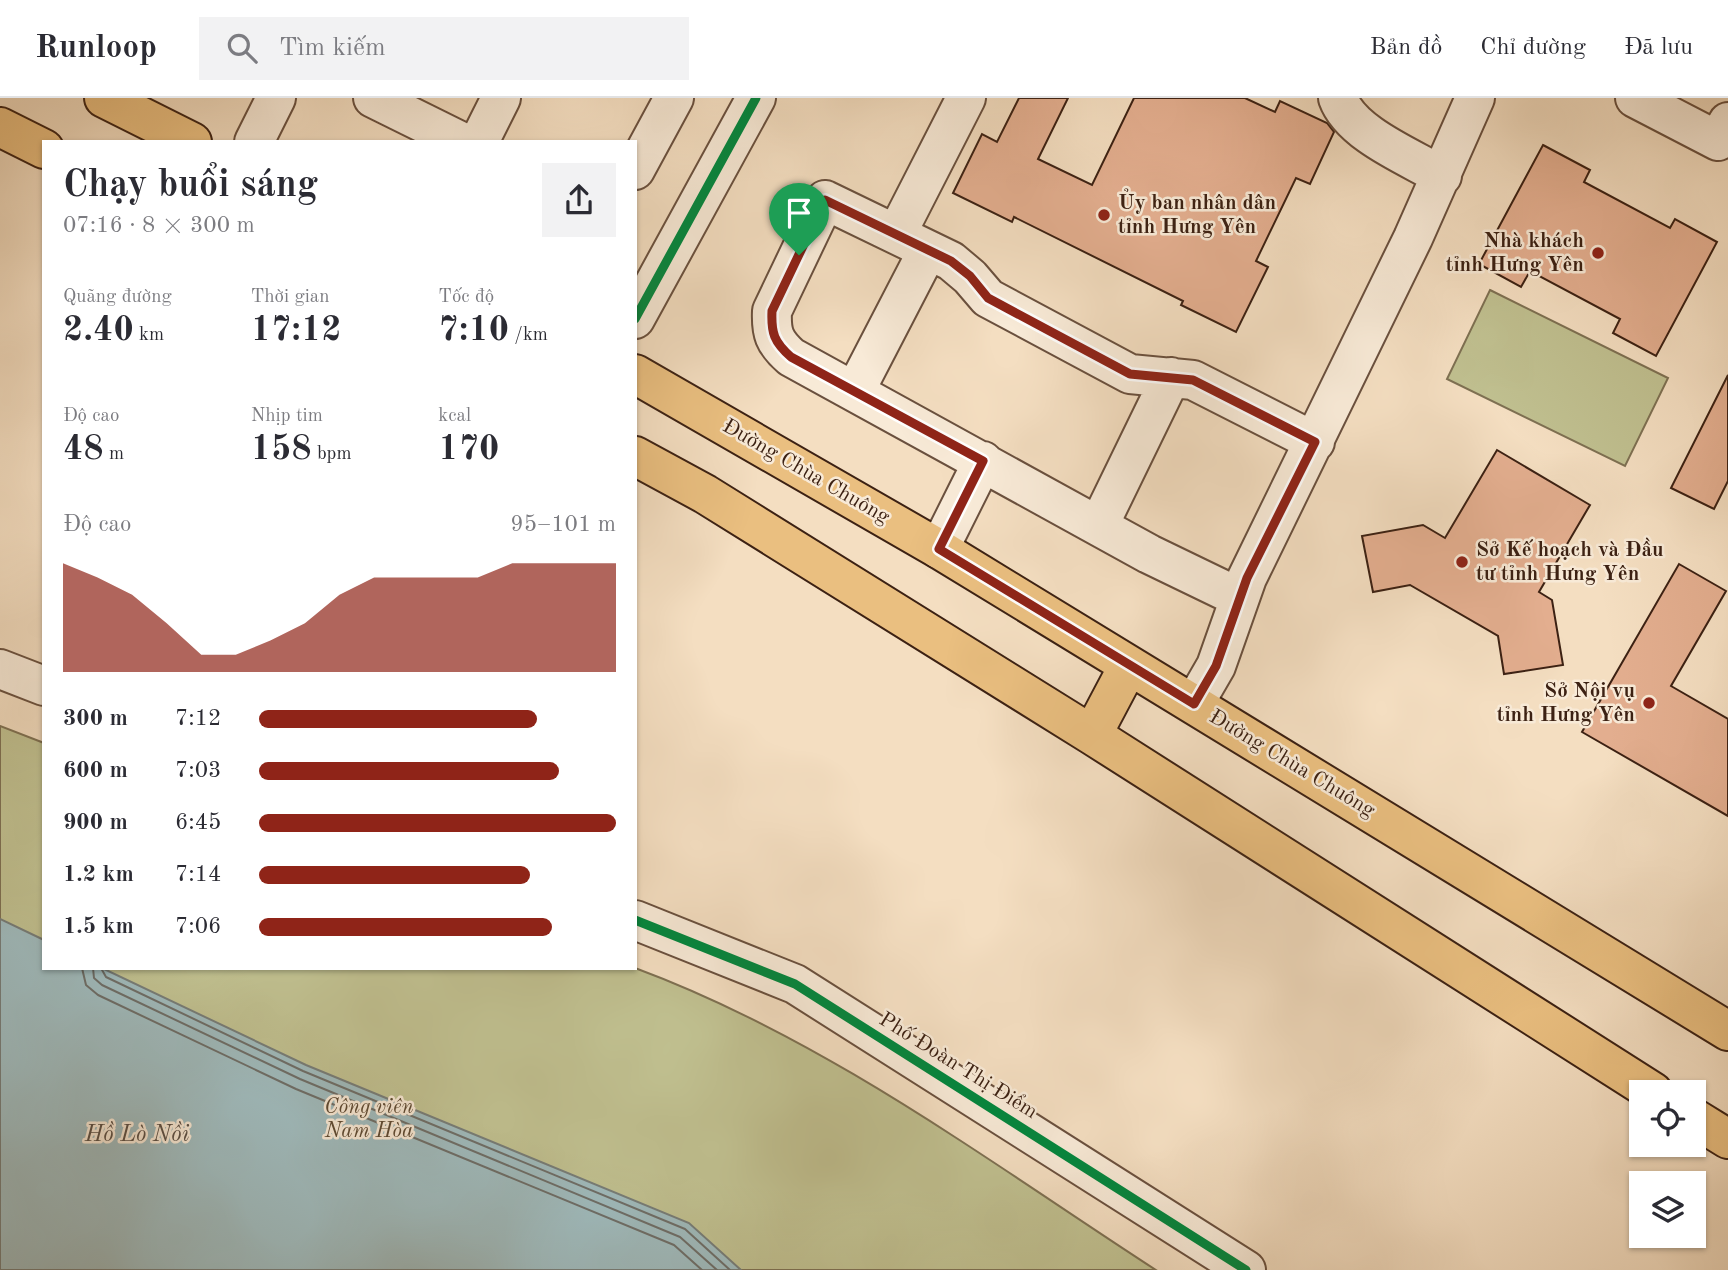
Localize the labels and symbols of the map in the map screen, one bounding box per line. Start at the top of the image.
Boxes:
pin [769,183,829,255]
place label: Ủy ban nhân dân tỉnh Hưng Yên [1118,188,1276,238]
marker: Ủy ban nhân dân tỉnh Hưng Yên [1096,207,1112,223]
place label: Nhà khách tỉnh Hưng Yên [1446,231,1584,276]
marker: Nhà khách tỉnh Hưng Yên [1590,245,1606,261]
street label: Đường Chùa Chuông [719,416,894,529]
place label: Sở Kế hoạch và Đầu tư tỉnh Hưng Yên [1476,537,1664,585]
marker: Sở Kế hoạch và Đầu tư tỉnh Hưng Yên [1454,554,1470,570]
place label: Sở Nội vụ tỉnh Hưng Yên [1497,681,1635,726]
marker: Sở Nội vụ tỉnh Hưng Yên [1641,695,1657,711]
street label: Đường Chùa Chuông [1206,706,1379,822]
street label: Phố Đoàn Thị Điểm [875,1007,1042,1123]
park label: Công viên Nam Hòa [324,1097,414,1142]
water label: Hồ Lò Nồi [84,1121,190,1146]

